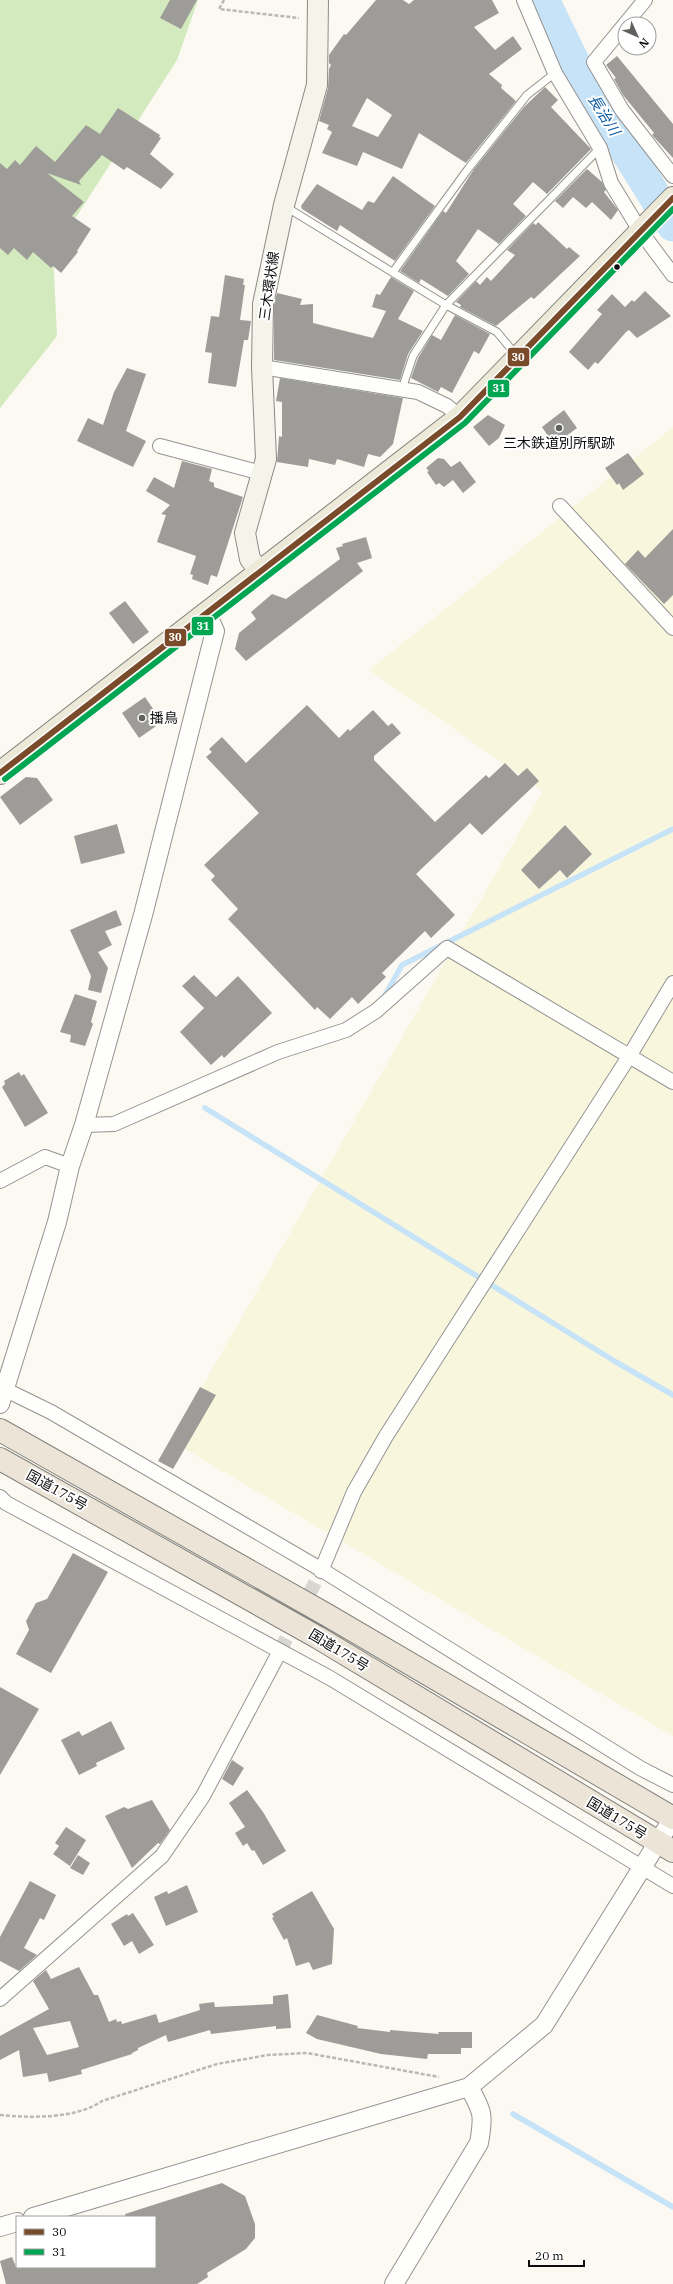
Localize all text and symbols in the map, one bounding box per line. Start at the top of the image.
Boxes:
north arrow [617,16,657,56]
text: N [636,35,652,51]
water label: 長治川 [584,91,625,141]
street label: 三木環状線 [255,250,283,322]
unlabelled marker [612,262,622,272]
line badge: 30 [507,347,530,367]
text: 30 [511,350,525,364]
line badge: 31 [487,379,510,398]
text: 31 [492,381,506,395]
marker: 三木鉄道別所駅跡 [554,423,564,433]
place label: 三木鉄道別所駅跡 [503,434,615,452]
line badge: 31 [191,616,214,636]
text: 31 [196,619,210,633]
line badge: 30 [164,628,187,647]
text: 30 [168,630,182,644]
place label: 播鳥 [150,709,178,727]
marker: 播鳥 [137,713,147,723]
street label: 国道175号 [23,1466,91,1514]
street label: 国道175号 [306,1625,372,1675]
street label: 国道175号 [584,1793,650,1843]
legend [16,2216,156,2268]
text: 30 [52,2224,66,2239]
scale bar [529,2242,584,2268]
text: 31 [52,2244,66,2259]
text: 20 m [535,2248,564,2263]

